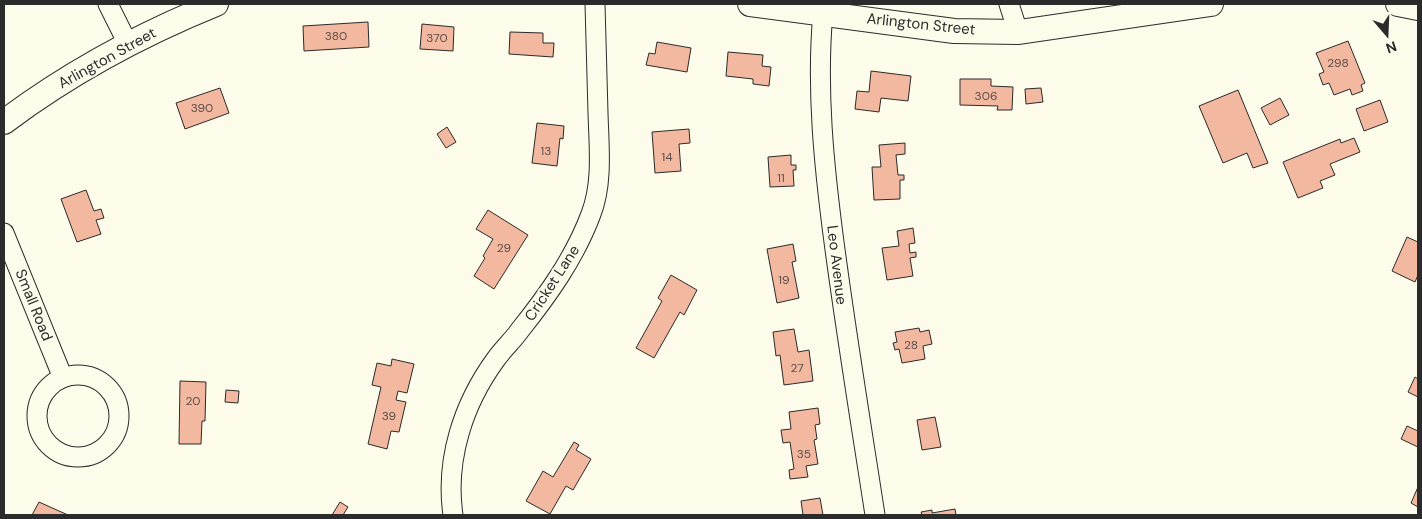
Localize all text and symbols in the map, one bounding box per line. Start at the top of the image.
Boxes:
street label: Arlington Street [866,8,976,40]
north arrow [1362,10,1412,60]
street label: Arlington Street [54,23,160,93]
house number: 380 [325,28,347,44]
house number: 370 [426,30,448,46]
text: N [1383,37,1399,57]
house number: 298 [1327,55,1349,71]
house number: 306 [975,88,997,104]
house number: 390 [191,100,213,116]
house number: 13 [541,143,551,159]
house number: 14 [661,149,673,165]
house number: 11 [777,170,785,186]
street label: Leo Avenue [822,224,852,306]
house number: 29 [497,240,511,256]
street label: Cricket Lane [520,241,584,325]
street label: Small Road [11,266,57,344]
house number: 19 [778,272,790,288]
house number: 28 [904,337,918,353]
house number: 27 [790,360,804,376]
house number: 20 [185,393,201,409]
house number: 39 [382,408,396,424]
house number: 35 [797,446,811,462]

